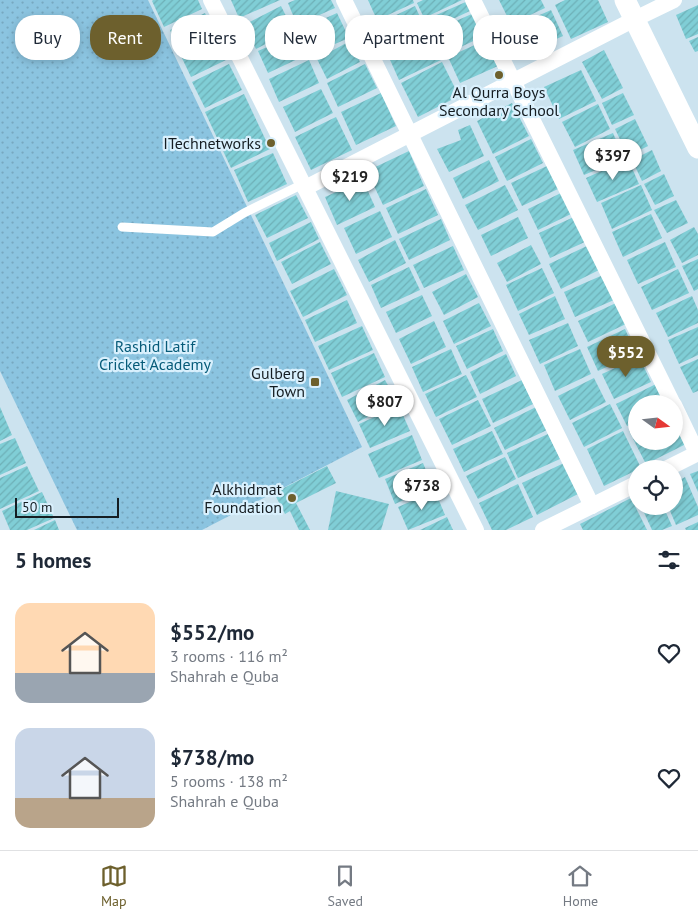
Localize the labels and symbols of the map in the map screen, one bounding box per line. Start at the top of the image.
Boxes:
marker: Al Qurra Boys Secondary School [493,69,505,81]
place label: Al Qurra Boys Secondary School [439,82,559,120]
place label: ITechnetworks [163,133,261,153]
marker: ITechnetworks [265,137,277,149]
pin: $397 [583,138,643,181]
pin: $219 [320,160,380,202]
park label: Rashid Latif Cricket Academy [99,336,212,374]
pin: $552 [596,336,656,378]
place label: Gulberg Town [251,363,305,401]
marker: Gulberg Town [309,376,321,388]
pin: $807 [355,384,415,427]
north arrow [628,395,682,450]
pin: $738 [392,468,452,511]
place label: Alkhidmat Foundation [204,479,283,517]
marker: Alkhidmat Foundation [286,492,298,504]
scale bar [15,495,119,518]

